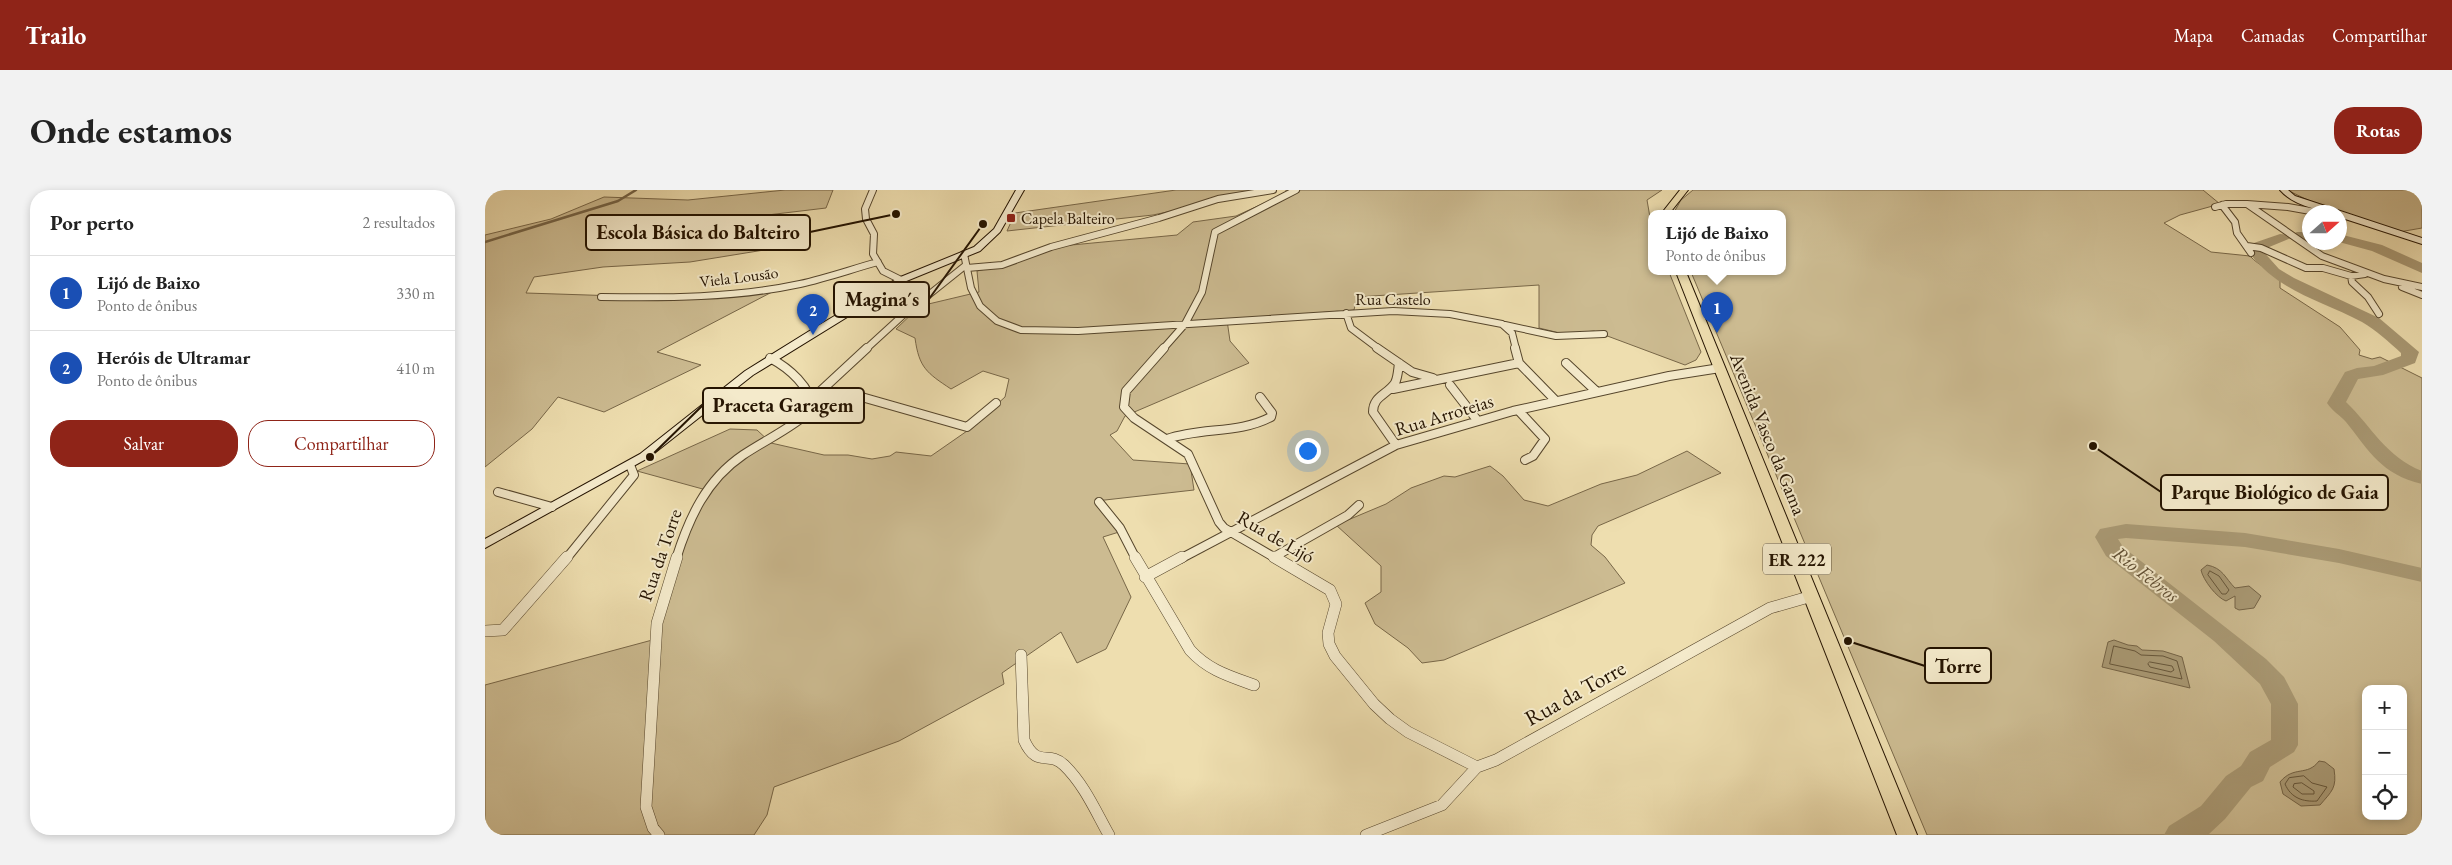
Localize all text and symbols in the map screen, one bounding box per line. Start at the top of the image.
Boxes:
text: Trailo [25,20,86,51]
text: Mapa [2174,24,2213,47]
text: Camadas [2241,24,2304,47]
text: Compartilhar [2332,24,2427,47]
button: Rotas [2334,107,2422,154]
text: Onde estamos [30,108,232,153]
north arrow [2302,205,2347,250]
place label: Capela Balteiro [1021,208,1115,229]
text: Por perto [50,209,134,236]
popup [1648,210,1786,275]
text: 2 resultados [363,212,435,233]
marker: Capela Balteiro [1005,212,1017,224]
callout: Escola Básica do Balteiro [586,215,810,250]
text: Escola Básica do Balteiro [596,219,800,245]
text: Lijó de Baixo [1666,220,1768,245]
text: Ponto de ônibus [1666,245,1766,266]
street label: Viela Lousão [698,262,780,292]
text: Lijó de Baixo [97,270,200,295]
callout: Magina´s [834,282,929,317]
text: 1 [62,283,70,304]
text: 330 m [396,283,435,304]
text: Magina´s [845,286,919,312]
street label: Rua Castelo [1355,289,1431,310]
pin: 1 [1701,292,1733,333]
pin: 2 [797,294,829,335]
text: Ponto de ônibus [97,295,197,316]
text: Heróis de Ultramar [97,345,250,370]
street label: Avenida Vasco da Gama [1724,348,1812,519]
text: 2 [62,358,70,379]
text: 410 m [396,358,435,379]
text: Ponto de ônibus [97,370,197,391]
callout: Praceta Garagem [703,388,864,423]
street label: Rua Arroteias [1392,388,1496,442]
text: Praceta Garagem [712,392,854,418]
button: Salvar [50,420,238,467]
button: Compartilhar [248,420,435,467]
your location [1295,438,1321,464]
callout: Parque Biológico de Gaia [2161,475,2388,510]
text: Parque Biológico de Gaia [2171,479,2379,505]
street label: Rua da Torre [633,505,687,605]
street label: Rua de Lijó [1233,505,1319,569]
water label: Rio Febros [2108,540,2185,608]
road number: ER 222 [1763,544,1831,574]
callout: Torre [1925,648,1991,683]
street label: Rua da Torre [1519,653,1631,733]
text: Torre [1935,653,1981,679]
map controls [2362,685,2407,820]
button: + [2362,685,2407,730]
button: − [2362,730,2407,775]
button: locate [2362,775,2407,820]

